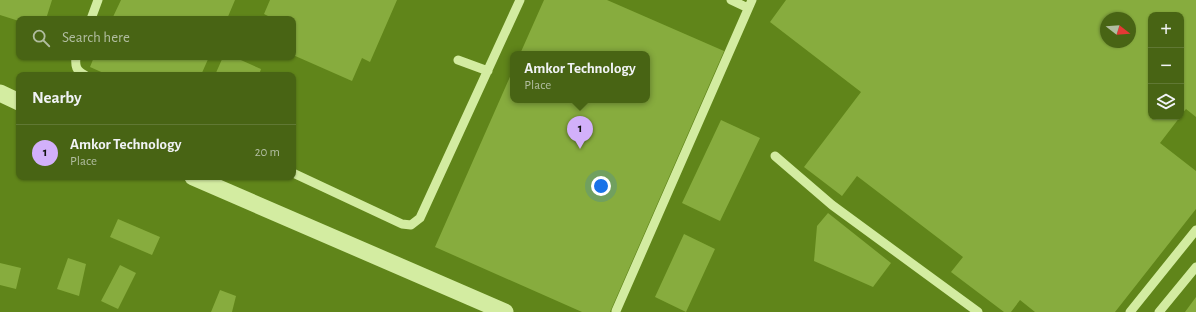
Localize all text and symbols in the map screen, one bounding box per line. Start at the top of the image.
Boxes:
north arrow [1100,12,1136,48]
map controls [1148,12,1184,120]
button: + [1148,12,1184,48]
search box [16,16,296,60]
icon: search [30,27,52,49]
text: Search here [62,30,130,45]
button: − [1148,48,1184,84]
popup [510,51,650,103]
text: Amkor Technology [524,61,636,76]
text: Place [524,79,551,92]
button: layers [1148,84,1184,120]
text: Nearby [32,89,82,106]
pin: 1 [567,116,593,149]
text: Amkor Technology [70,137,181,152]
text: 1 [43,146,47,159]
text: 20 m [255,146,280,159]
text: Place [70,155,97,168]
your location [591,176,611,196]

